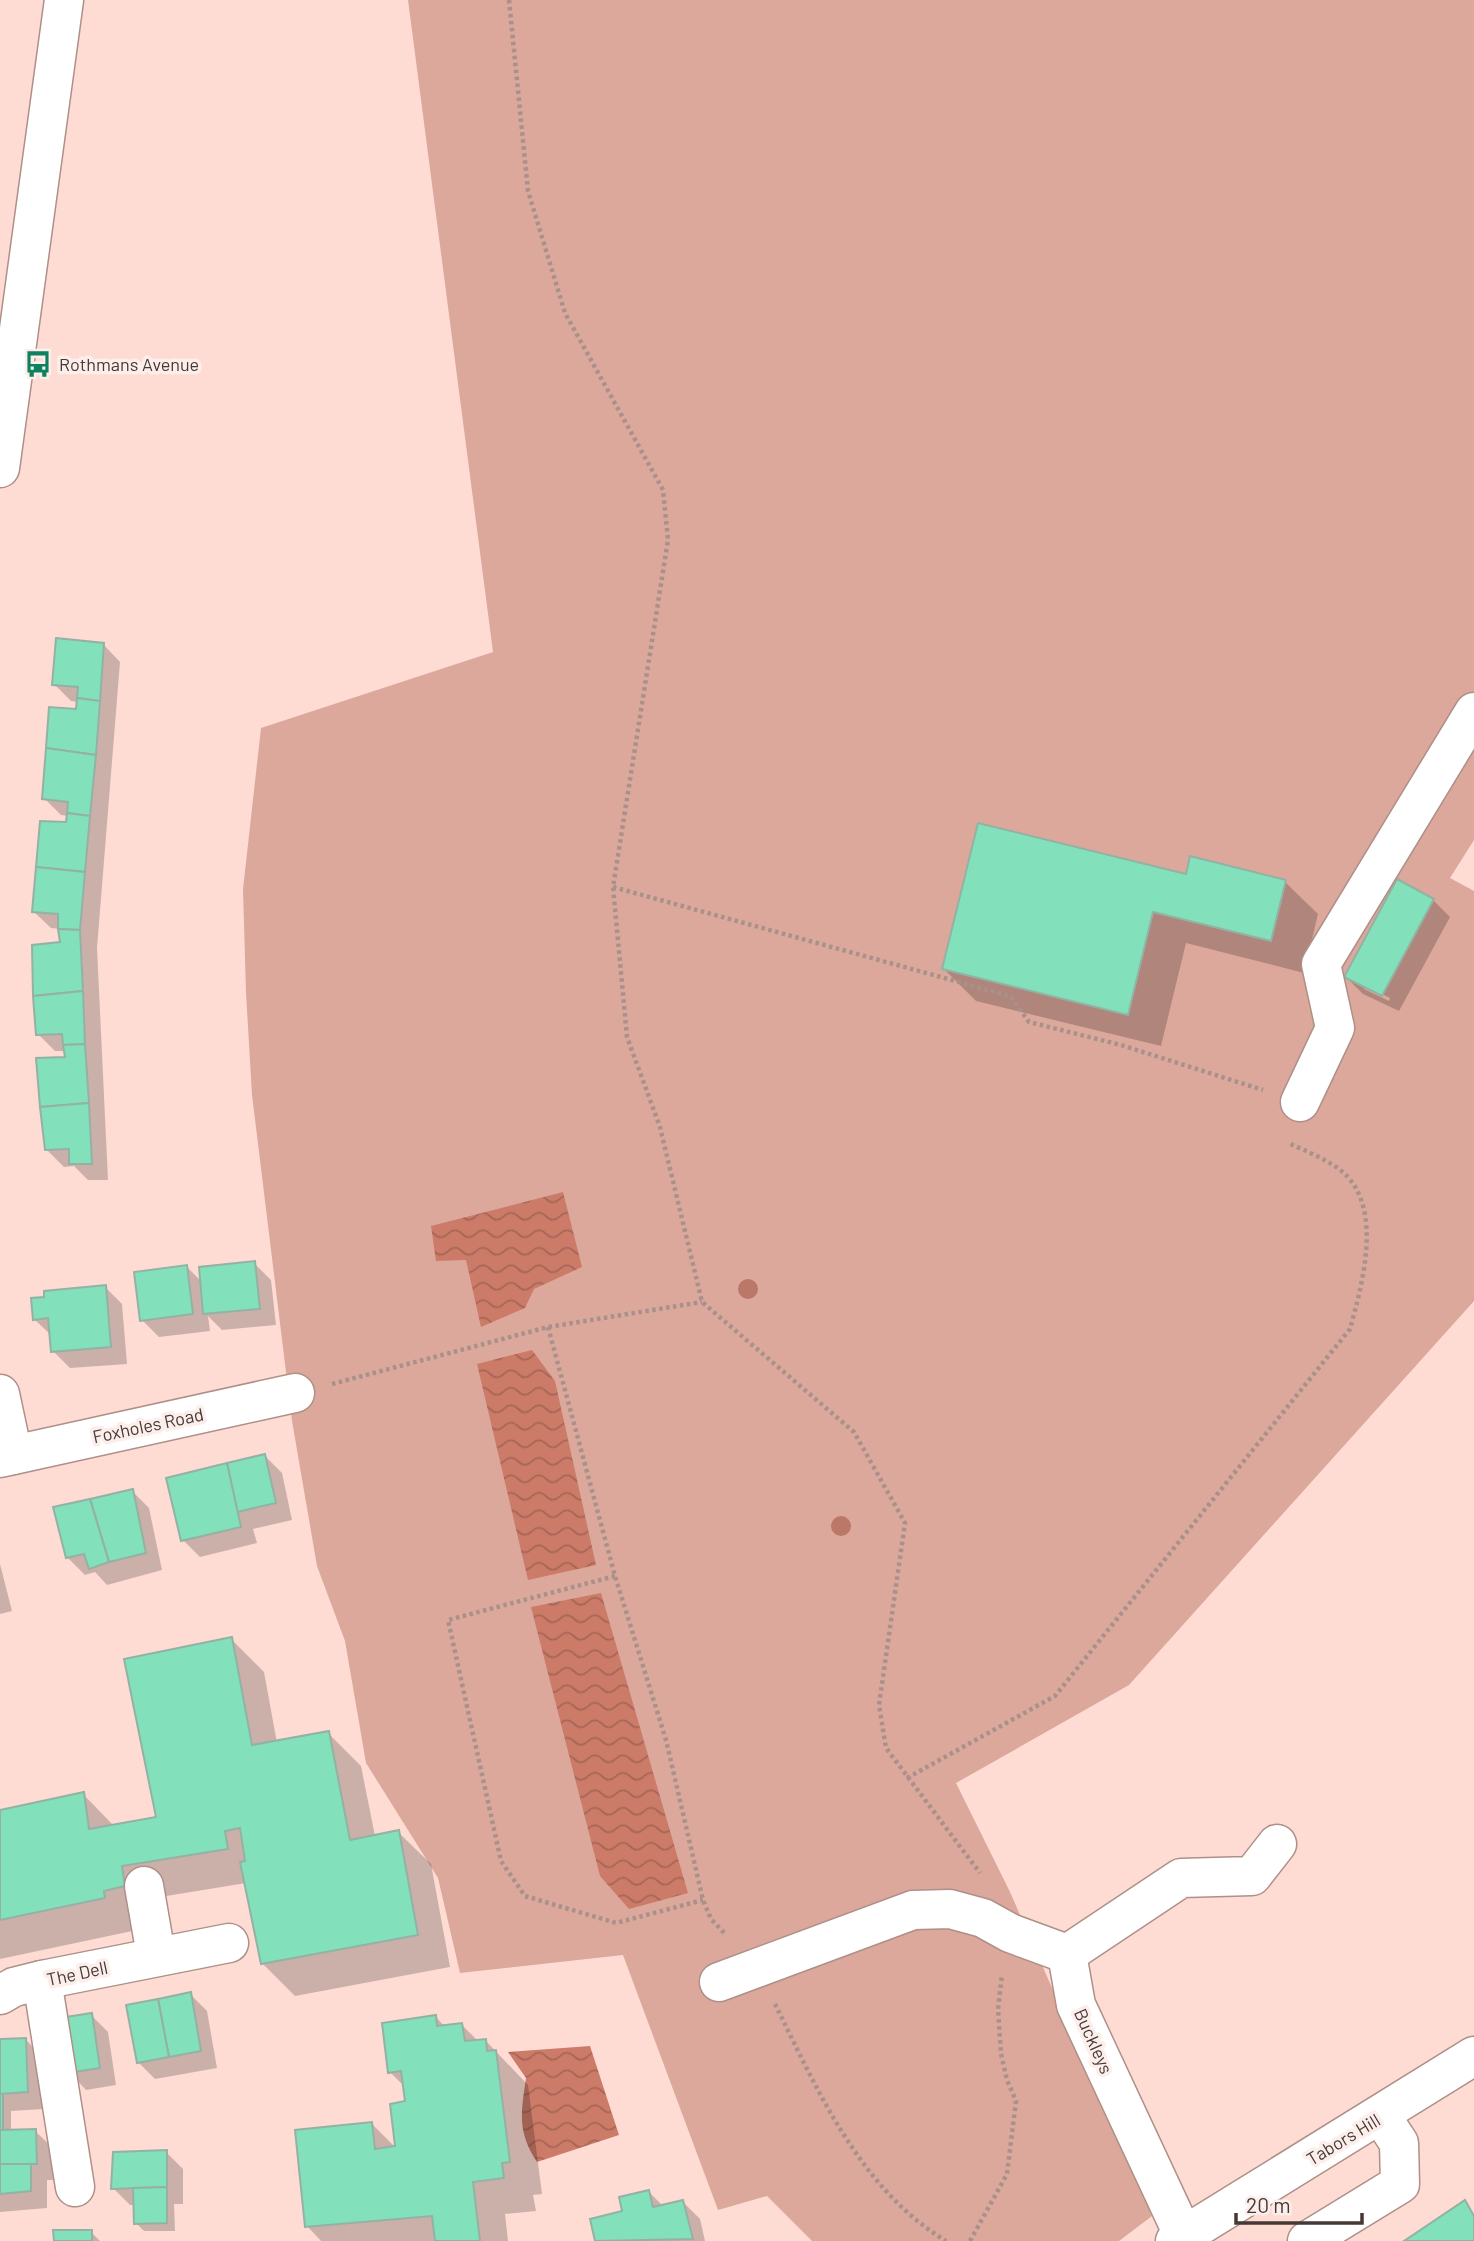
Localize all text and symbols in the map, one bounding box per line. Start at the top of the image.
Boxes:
bus stop icon: Rothmans Avenue [23,349,53,379]
place label: Rothmans Avenue [59,353,199,375]
street label: Foxholes Road [91,1403,205,1447]
street label: The Dell [44,1956,110,1990]
street label: Buckleys [1070,2005,1118,2077]
street label: Tabors Hill [1302,2108,1384,2170]
scale bar [1236,2182,1362,2226]
text: 20 m [1246,2192,1291,2217]

